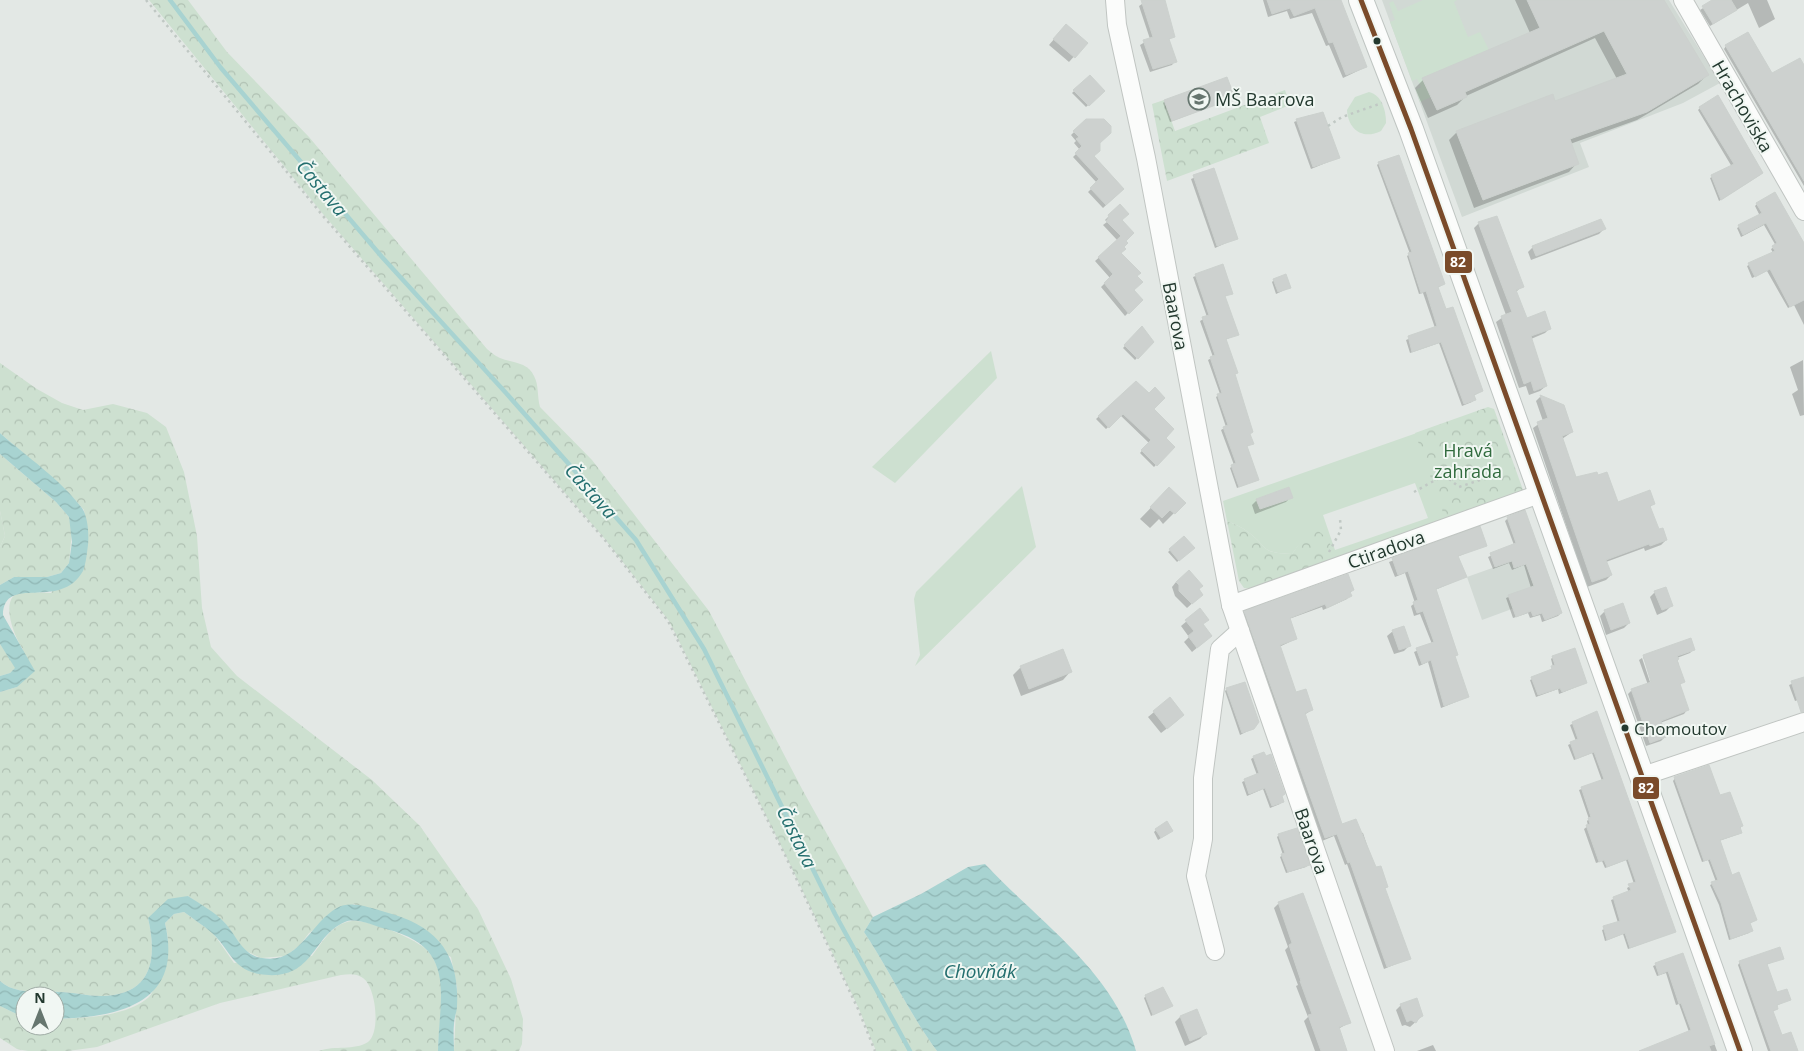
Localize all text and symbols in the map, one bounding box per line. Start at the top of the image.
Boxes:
unlabelled marker [1372,36,1382,46]
street label: Hrachoviska [1707,56,1779,156]
school or university icon: MŠ Baarova [1187,87,1211,111]
place label: MŠ Baarova [1215,87,1315,111]
water label: Častava [291,154,354,222]
line badge: 82 [1444,250,1473,274]
text: 82 [1450,252,1466,271]
street label: Baarova [1158,280,1194,352]
park label: Hravá zahrada [1434,438,1502,483]
water label: Častava [559,458,623,525]
street label: Ctiradova [1344,524,1428,574]
place label: Chomoutov [1634,717,1727,740]
marker: Chomoutov [1620,723,1630,733]
line badge: 82 [1632,776,1660,800]
text: 82 [1638,778,1654,797]
water label: Častava [771,801,823,873]
street label: Baarova [1289,805,1335,877]
water label: Chovňák [944,958,1017,984]
north arrow [15,986,65,1036]
text: N [34,988,46,1007]

